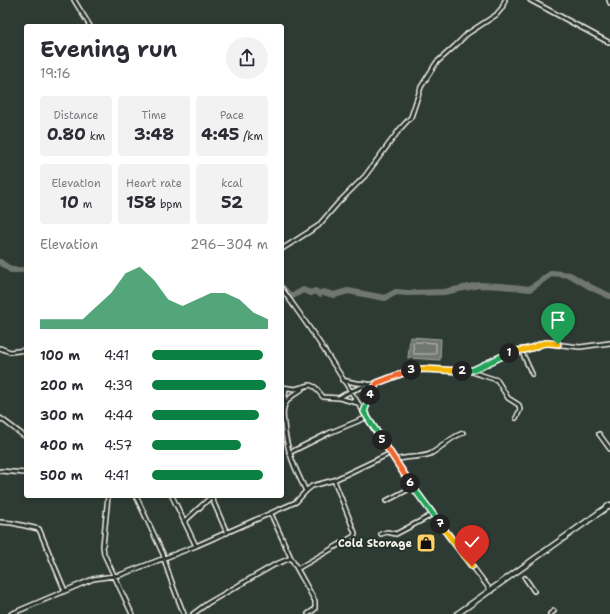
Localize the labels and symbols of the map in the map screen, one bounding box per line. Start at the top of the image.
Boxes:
pin [541,303,575,344]
pin: 1 [499,343,519,363]
pin: 3 [401,360,421,380]
pin: 2 [452,361,472,381]
pin: 4 [360,385,380,405]
pin: 5 [372,430,392,450]
pin: 6 [400,473,420,493]
pin: 7 [430,514,450,534]
pin [455,525,489,566]
shop icon: Cold Storage [415,532,437,554]
place label: Cold Storage [338,536,412,551]

